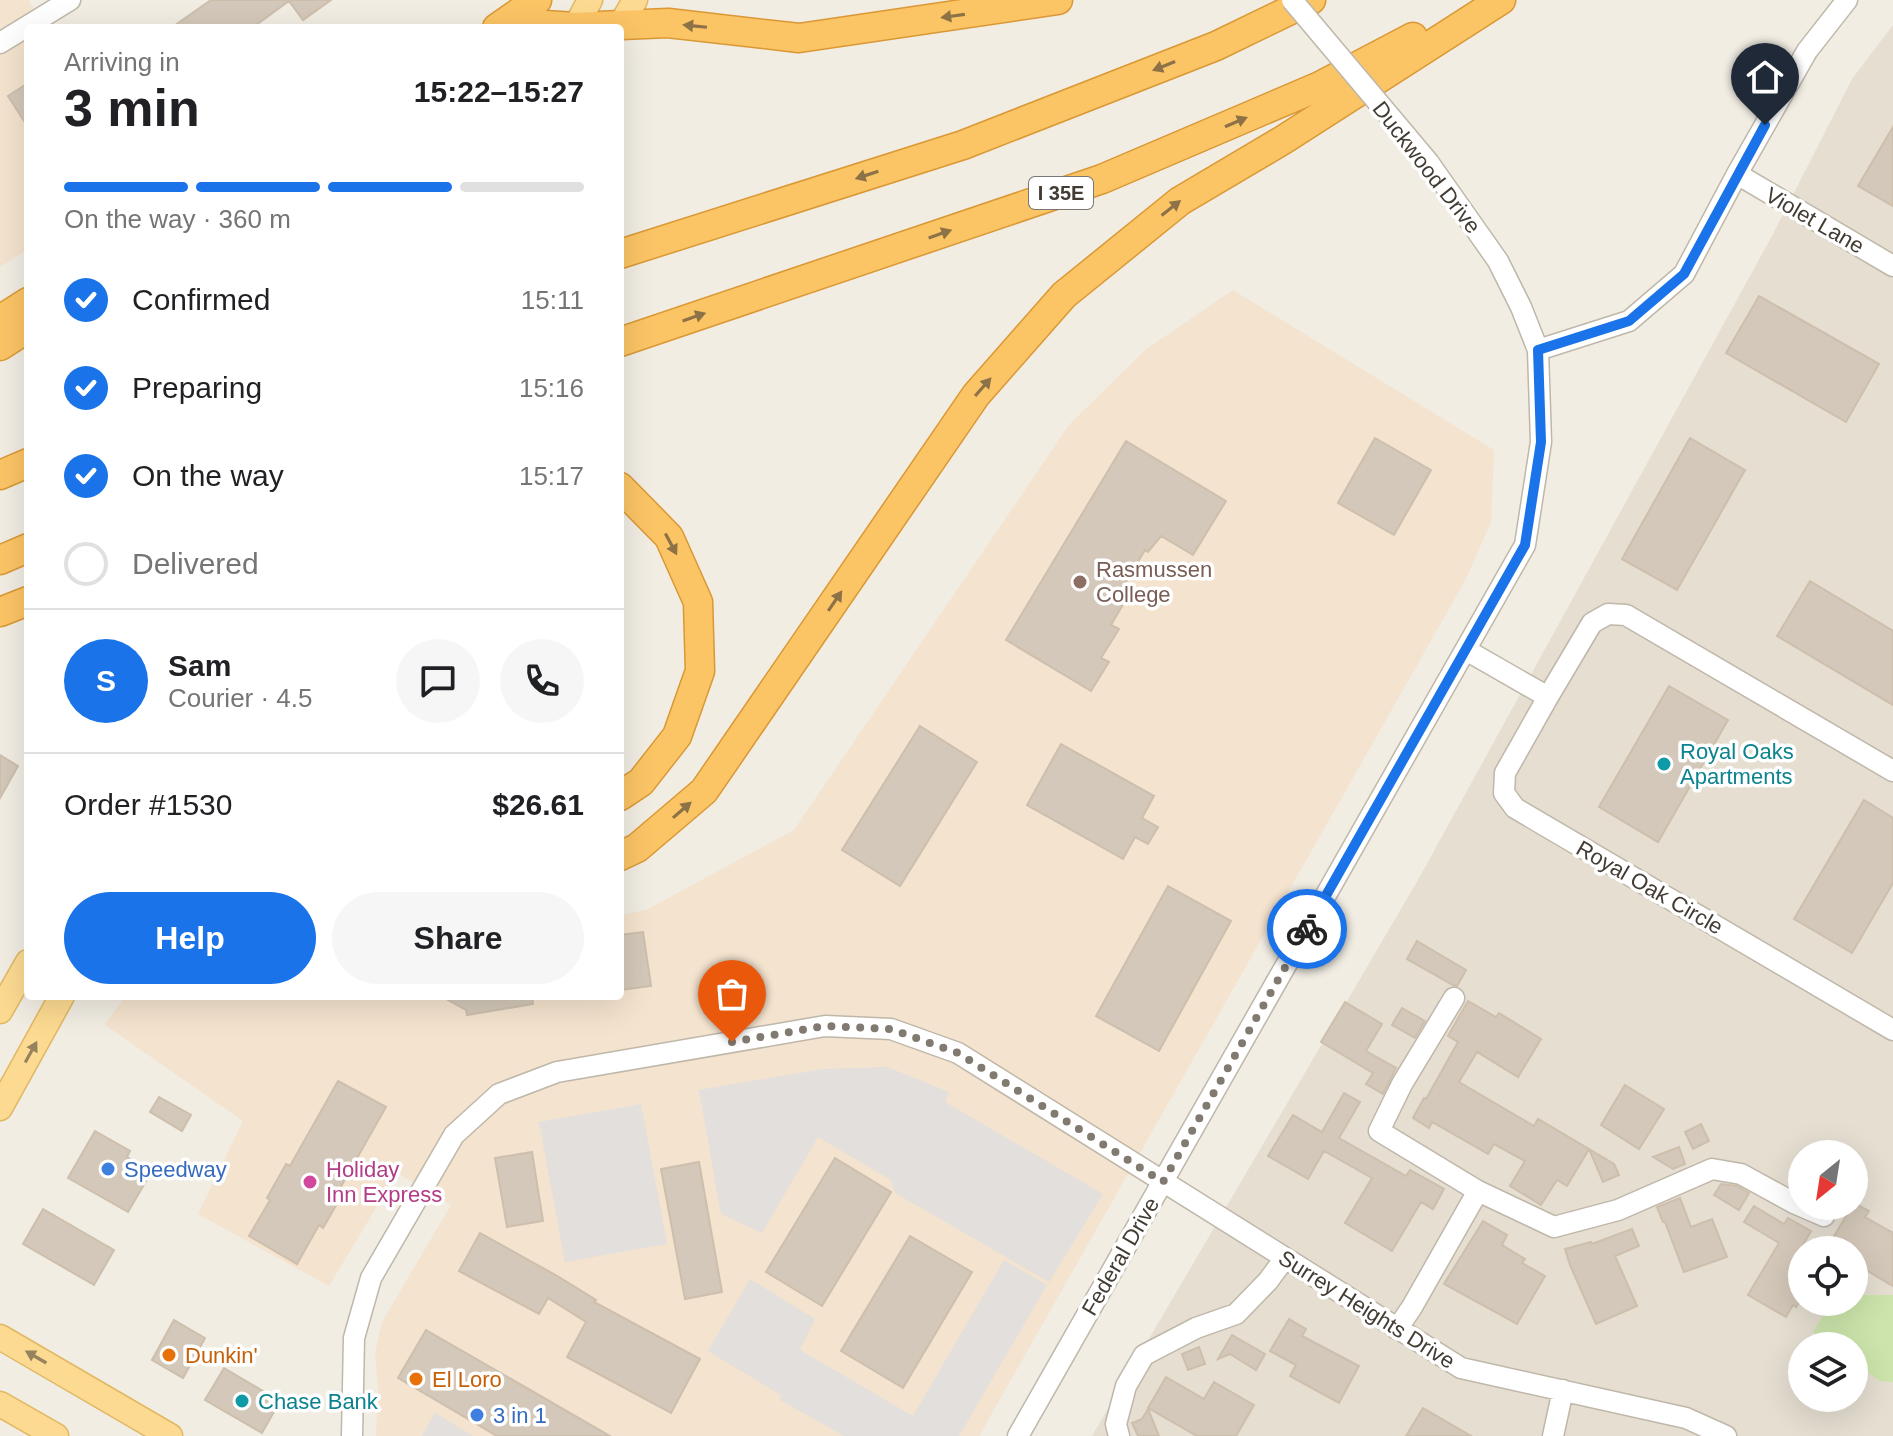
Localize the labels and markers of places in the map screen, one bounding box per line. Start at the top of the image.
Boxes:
pin [1731,43,1799,125]
place label: Rasmussen College [1096,557,1212,607]
marker: Rasmussen College [1071,573,1089,591]
place label: Royal Oaks Apartments [1680,739,1794,789]
marker: Royal Oaks Apartments [1655,755,1673,773]
pin [698,960,766,1042]
place label: Speedway [124,1157,227,1182]
place label: Holiday Inn Express [326,1157,442,1207]
marker: Speedway [99,1160,117,1178]
marker: Holiday Inn Express [301,1173,319,1191]
place label: Dunkin' [185,1343,258,1368]
marker: Dunkin' [160,1346,178,1364]
place label: El Loro [432,1367,502,1392]
marker: El Loro [407,1370,425,1388]
place label: Chase Bank [258,1389,379,1414]
marker: Chase Bank [233,1392,251,1410]
place label: 3 in 1 [493,1403,547,1428]
marker: 3 in 1 [468,1406,486,1424]

